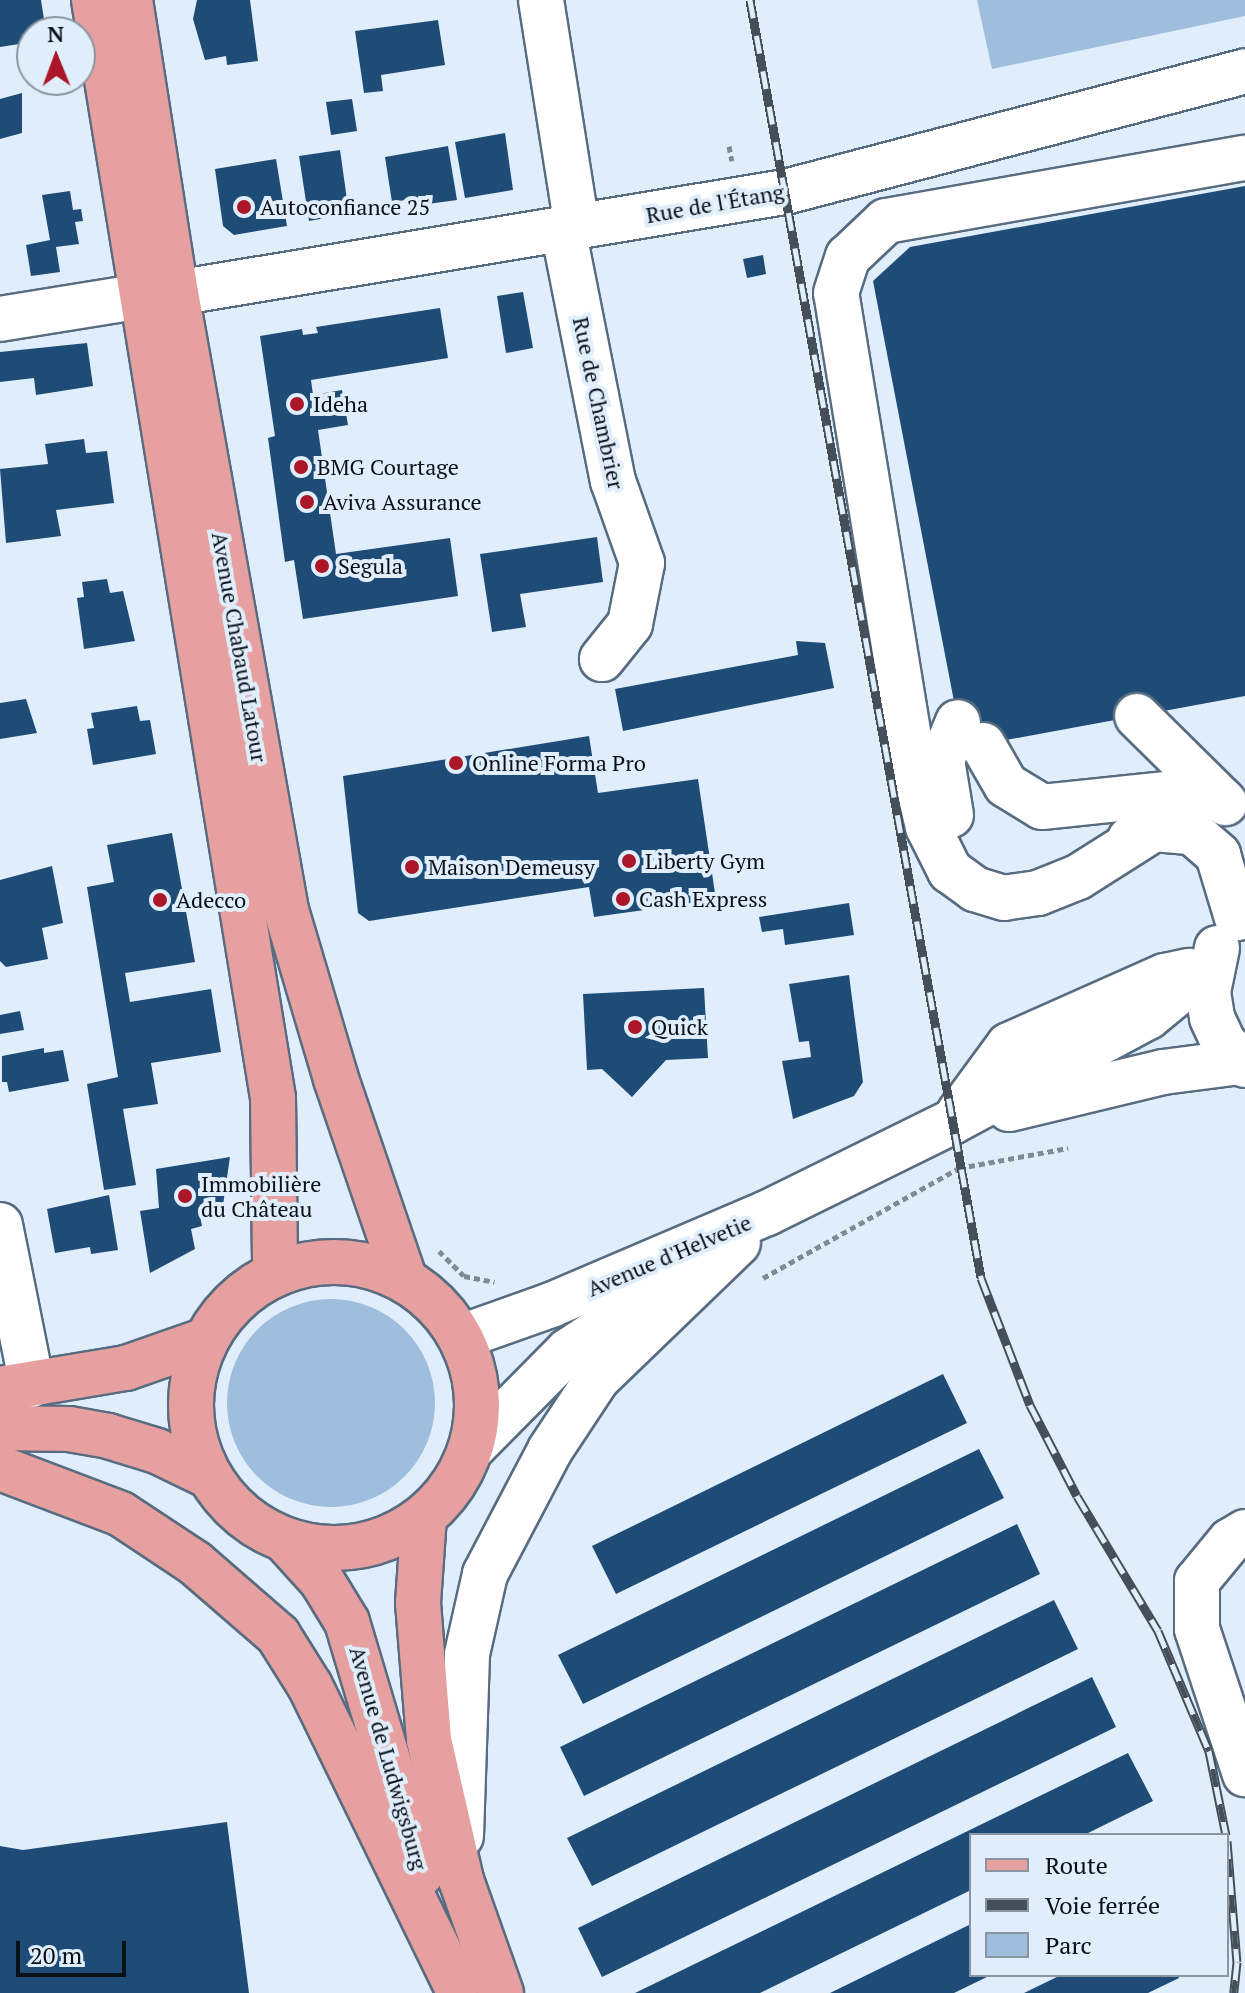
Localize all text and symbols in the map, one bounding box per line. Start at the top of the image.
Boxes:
north arrow [16,16,96,96]
text: N [47,19,64,48]
street label: Rue de l'Étang [644,178,786,228]
place label: Autoconfiance 25 [260,194,430,220]
marker: Autoconfiance 25 [235,198,253,216]
street label: Rue de Chambrier [568,314,630,492]
place label: Ideha [313,391,368,417]
marker: Ideha [288,395,306,413]
place label: BMG Courtage [317,454,459,480]
marker: BMG Courtage [292,458,310,476]
place label: Aviva Assurance [323,489,482,515]
marker: Aviva Assurance [298,493,316,511]
street label: Avenue Chabaud Latour [207,530,273,764]
place label: Segula [338,553,403,579]
marker: Segula [313,557,331,575]
place label: Online Forma Pro [472,750,646,776]
marker: Online Forma Pro [447,754,465,772]
place label: Liberty Gym [645,848,765,874]
marker: Liberty Gym [620,852,638,870]
place label: Maison Demeusy [428,854,595,880]
marker: Maison Demeusy [403,858,421,876]
place label: Cash Express [639,886,767,912]
place label: Adecco [176,887,246,913]
marker: Cash Express [614,890,632,908]
marker: Adecco [151,891,169,909]
place label: Quick [651,1014,708,1040]
marker: Quick [626,1018,644,1036]
place label: Immobilière du Château [201,1170,321,1222]
marker: Immobilière du Château [176,1187,194,1205]
street label: Avenue d'Helvetie [583,1208,755,1302]
street label: Avenue de Ludwigsburg [344,1643,434,1873]
legend [969,1833,1229,1977]
text: Route [1045,1849,1108,1881]
text: Voie ferrée [1045,1889,1160,1921]
scale bar [20,1925,130,1975]
text: Parc [1045,1929,1092,1961]
text: 20 m [30,1939,82,1971]

